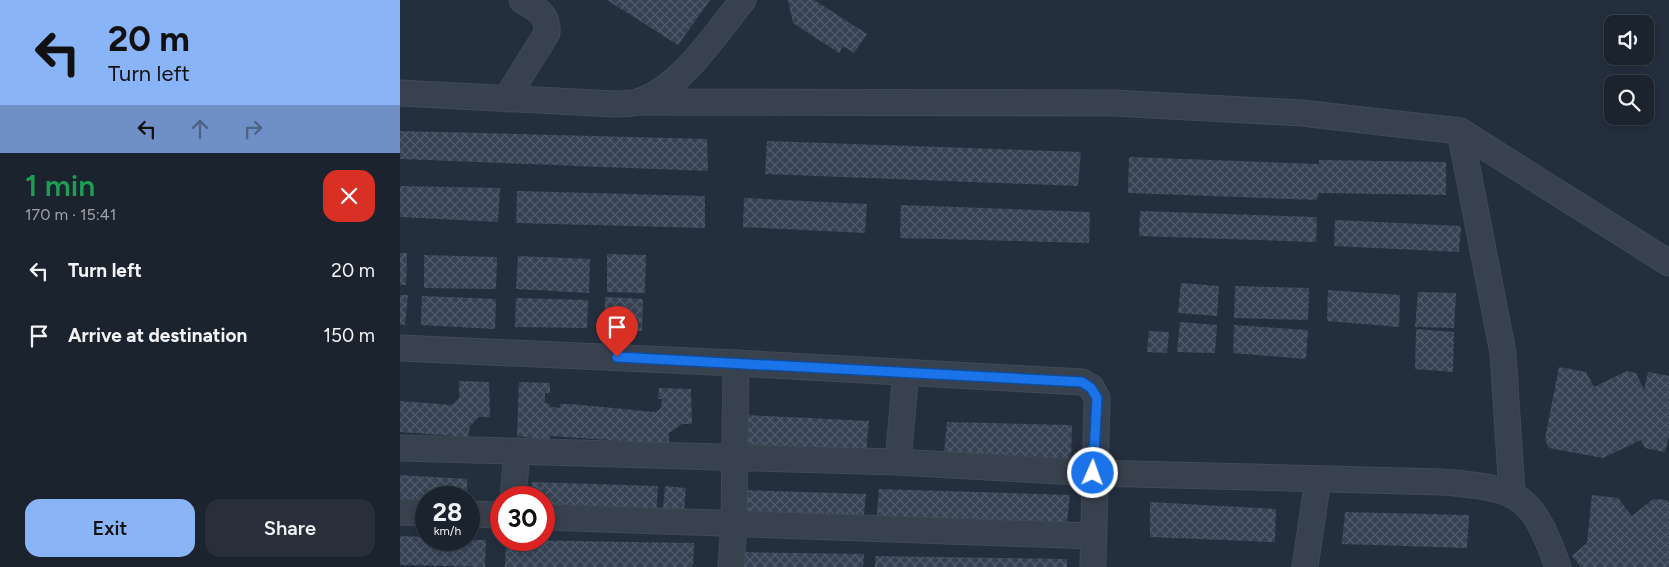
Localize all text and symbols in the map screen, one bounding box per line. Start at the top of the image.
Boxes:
map controls [1604,15,1654,125]
button: sound [1604,15,1654,65]
text: 20 m [108,18,190,60]
icon: left [25,20,90,85]
text: Turn left [108,60,190,87]
button: search [1604,75,1654,125]
icon: left [133,115,161,143]
icon: ahead [186,115,214,143]
icon: right [239,115,267,143]
text: 1 min [25,167,95,204]
button: close [323,170,375,222]
text: 170 m · 15:41 [25,205,116,224]
icon: left [25,257,53,285]
text: Turn left [68,259,142,282]
text: 20 m [331,259,375,282]
pin [596,306,638,357]
icon: arrive [603,313,631,341]
icon: arrive [25,322,53,350]
text: Arrive at destination [68,324,247,347]
text: 150 m [323,324,375,347]
position arrow [1066,446,1118,498]
speed limit sign: 30 [490,486,555,551]
text: 28 [433,497,462,527]
button: Exit [25,499,195,557]
button: Share [205,499,375,557]
text: km/h [434,524,461,538]

